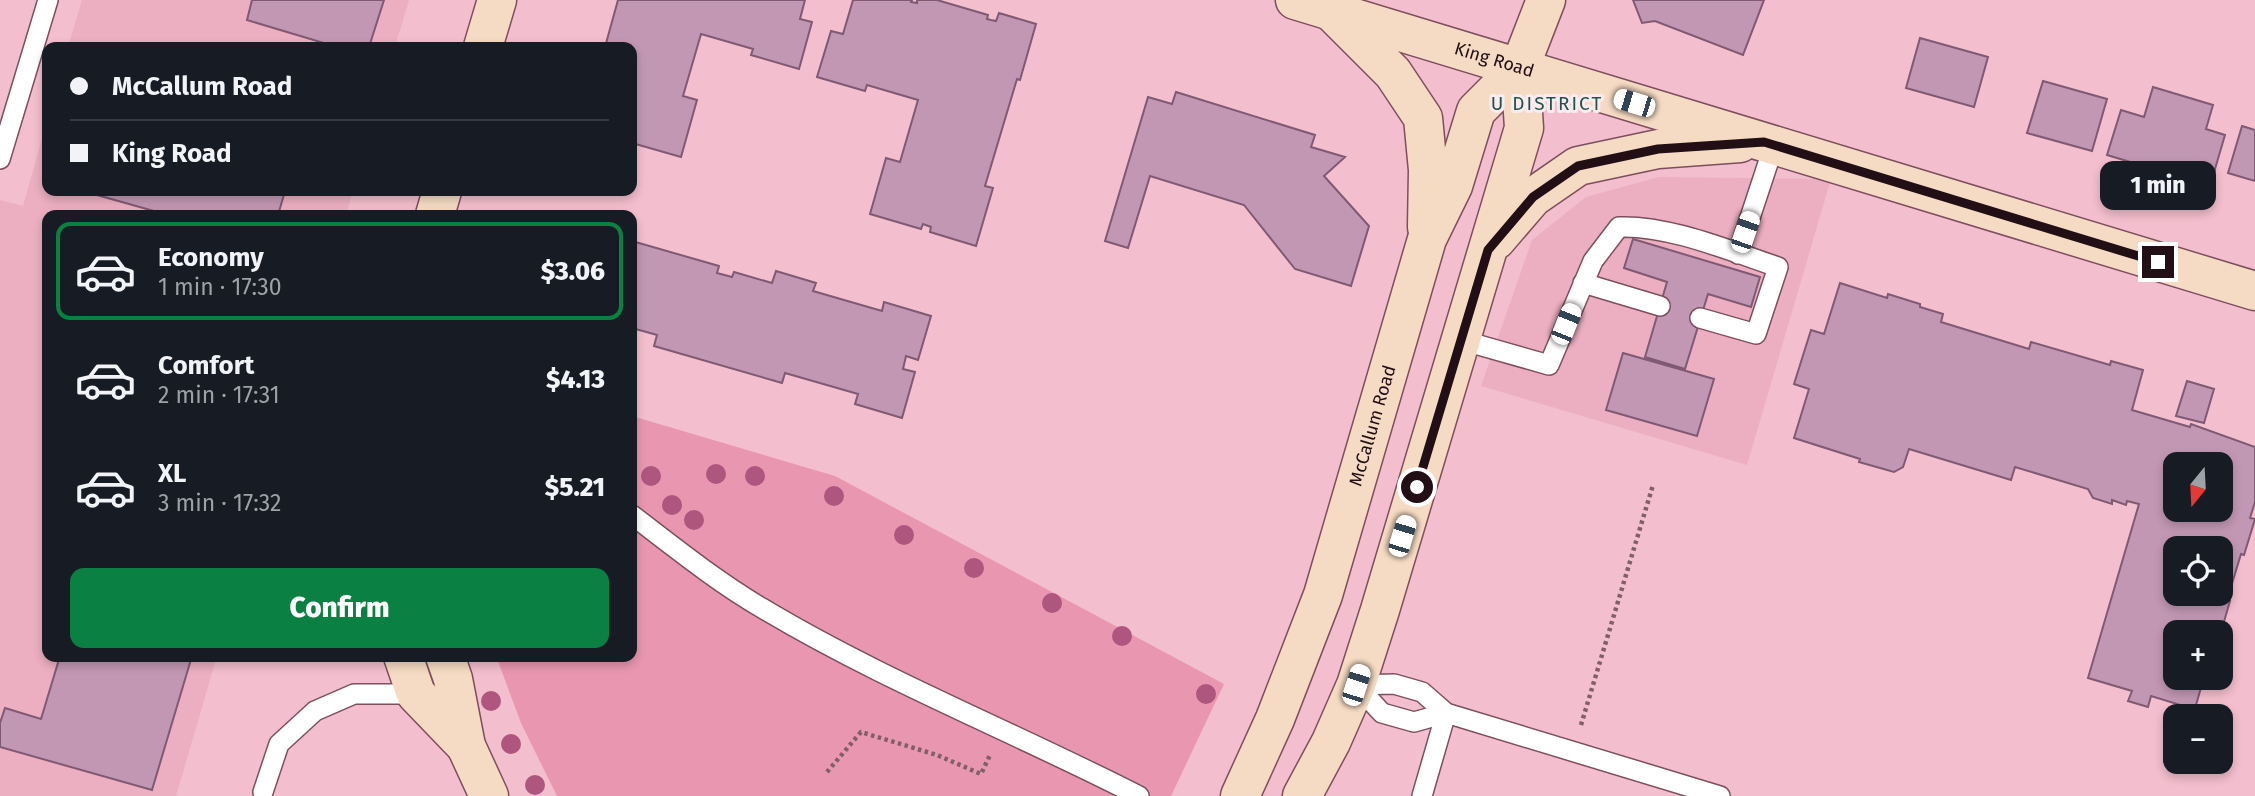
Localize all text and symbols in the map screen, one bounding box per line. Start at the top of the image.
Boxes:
street label: King Road [1452,37,1537,82]
text: McCallum Road [112,71,292,102]
car [1611,87,1658,119]
district label: U DISTRICT [1491,92,1603,115]
text: King Road [112,138,232,169]
callout: 1 min [2100,160,2216,210]
text: 1 min [2130,171,2186,199]
car [1729,209,1762,255]
icon: car [74,240,137,303]
text: Economy [158,242,264,273]
route end [2142,246,2174,278]
text: $3.06 [541,256,605,287]
text: 1 min · 17:30 [158,273,282,301]
car [1549,301,1584,347]
icon: car [74,348,137,411]
text: Comfort [158,350,254,381]
street label: McCallum Road [1344,363,1401,489]
text: $4.13 [546,364,605,395]
text: 2 min · 17:31 [158,381,280,409]
north arrow [2163,452,2233,522]
map controls [2163,452,2233,774]
icon: car [74,456,137,519]
text: XL [158,458,186,489]
route start [1401,471,1433,503]
text: $5.21 [545,472,605,503]
text: 3 min · 17:32 [158,489,282,517]
car [1386,513,1419,559]
button: locate [2163,536,2233,606]
button: Confirm [70,568,609,648]
button: + [2163,620,2233,690]
car [1340,662,1373,708]
button: − [2163,704,2233,774]

